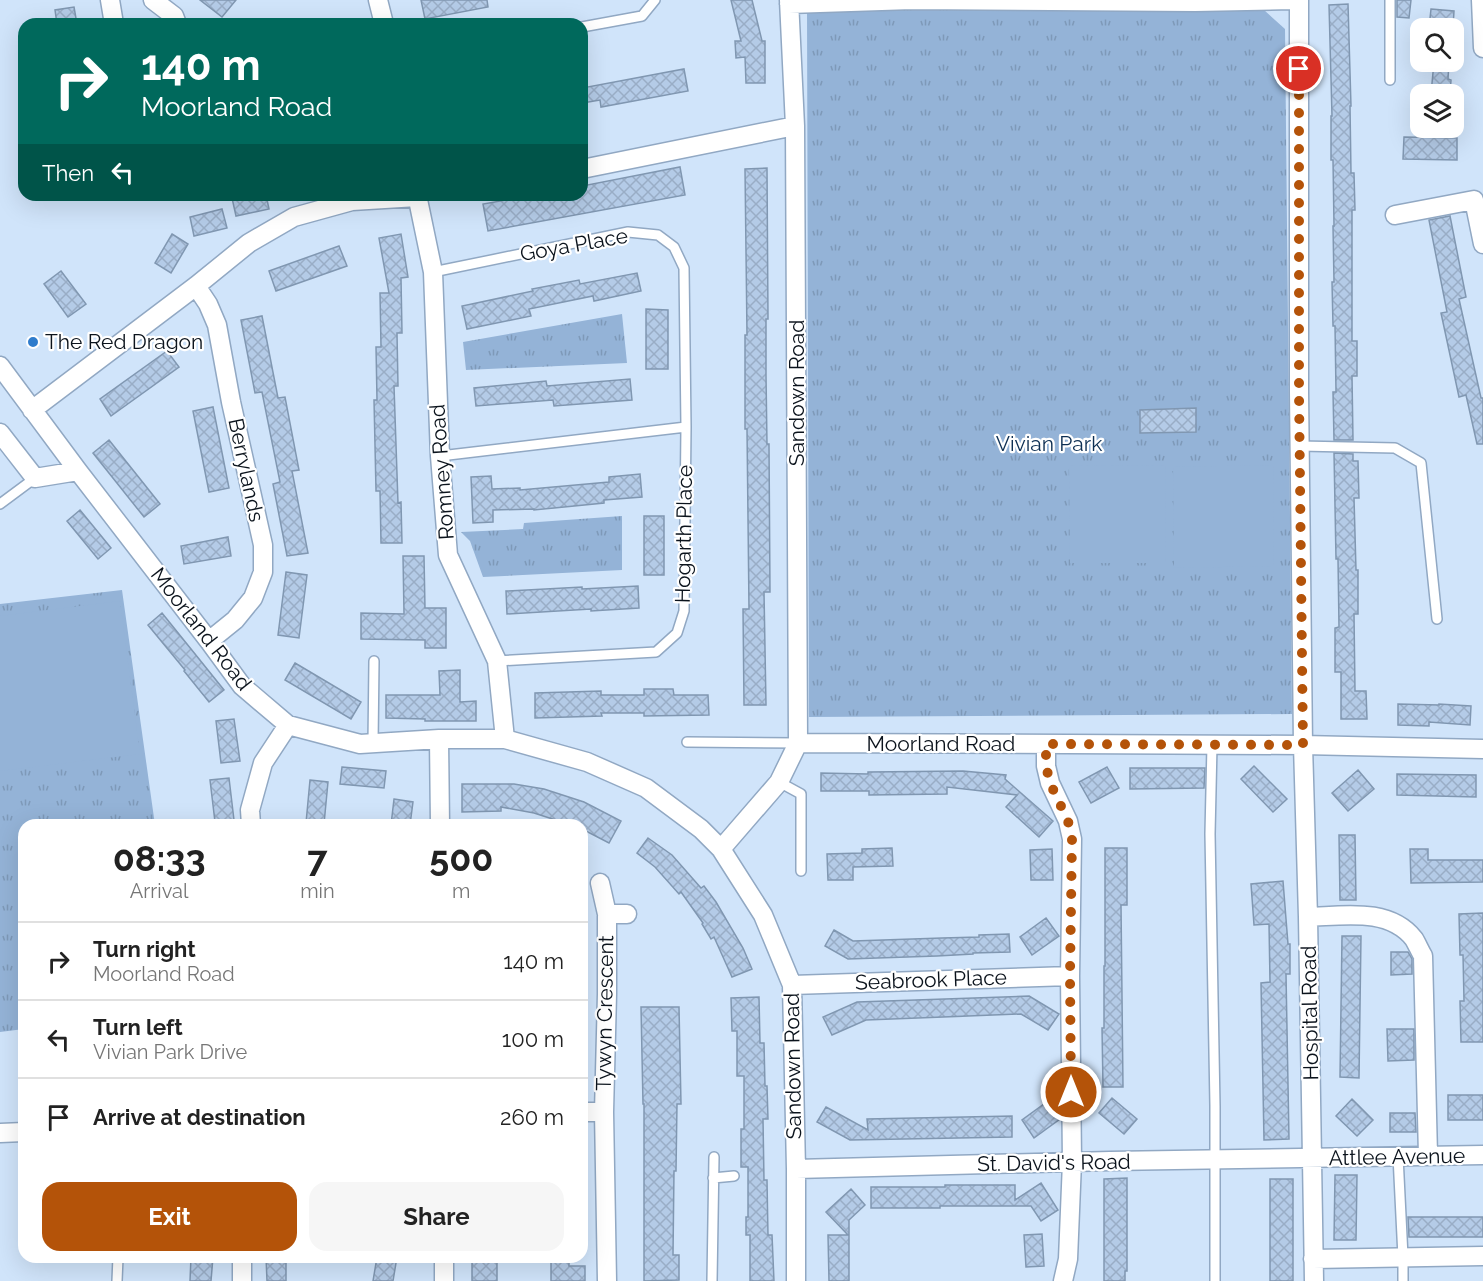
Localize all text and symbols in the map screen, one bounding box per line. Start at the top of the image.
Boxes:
map controls [1410,18,1464,138]
button: search [1410,18,1464,72]
text: 140 m [141,41,261,90]
icon: right [42,42,120,120]
pin [1273,43,1324,94]
icon: arrive [1282,52,1315,85]
button: layers [1410,84,1464,138]
text: Moorland Road [141,91,332,122]
icon: left [106,156,139,189]
text: Then [42,160,94,186]
street label: Goya Place [518,223,630,266]
street label: Sandown Road [784,320,809,466]
place label: The Red Dragon [45,329,203,354]
marker: The Red Dragon [26,335,40,349]
street label: Romney Road [424,403,459,541]
street label: Berrylands [223,416,270,524]
park label: Vivian Park [996,431,1102,456]
street label: Hogarth Place [670,465,697,603]
street label: Moorland Road [146,562,257,695]
street label: Moorland Road [867,731,1015,756]
text: 08:33 [113,837,206,879]
text: 7 [307,837,327,879]
text: 500 [429,837,493,879]
text: Arrival [130,879,188,903]
text: min [300,879,335,903]
text: m [452,879,470,903]
street label: Tywyn Crescent [591,935,618,1091]
text: Turn right [93,936,196,962]
icon: right [42,945,75,978]
street label: Hospital Road [1296,945,1323,1081]
text: 140 m [503,948,564,974]
text: Moorland Road [93,962,235,986]
street label: Seabrook Place [855,964,1007,995]
street label: Sandown Road [779,992,806,1140]
text: Turn left [93,1014,183,1040]
icon: left [42,1023,75,1056]
text: 100 m [502,1026,564,1052]
text: Vivian Park Drive [93,1040,247,1064]
position arrow [1039,1060,1103,1124]
icon: arrive [42,1101,75,1134]
text: Arrive at destination [93,1104,306,1130]
text: 260 m [500,1104,564,1130]
street label: Attlee Avenue [1328,1143,1465,1170]
street label: St. David's Road [977,1149,1131,1176]
button: Exit [42,1182,297,1251]
button: Share [309,1182,564,1251]

